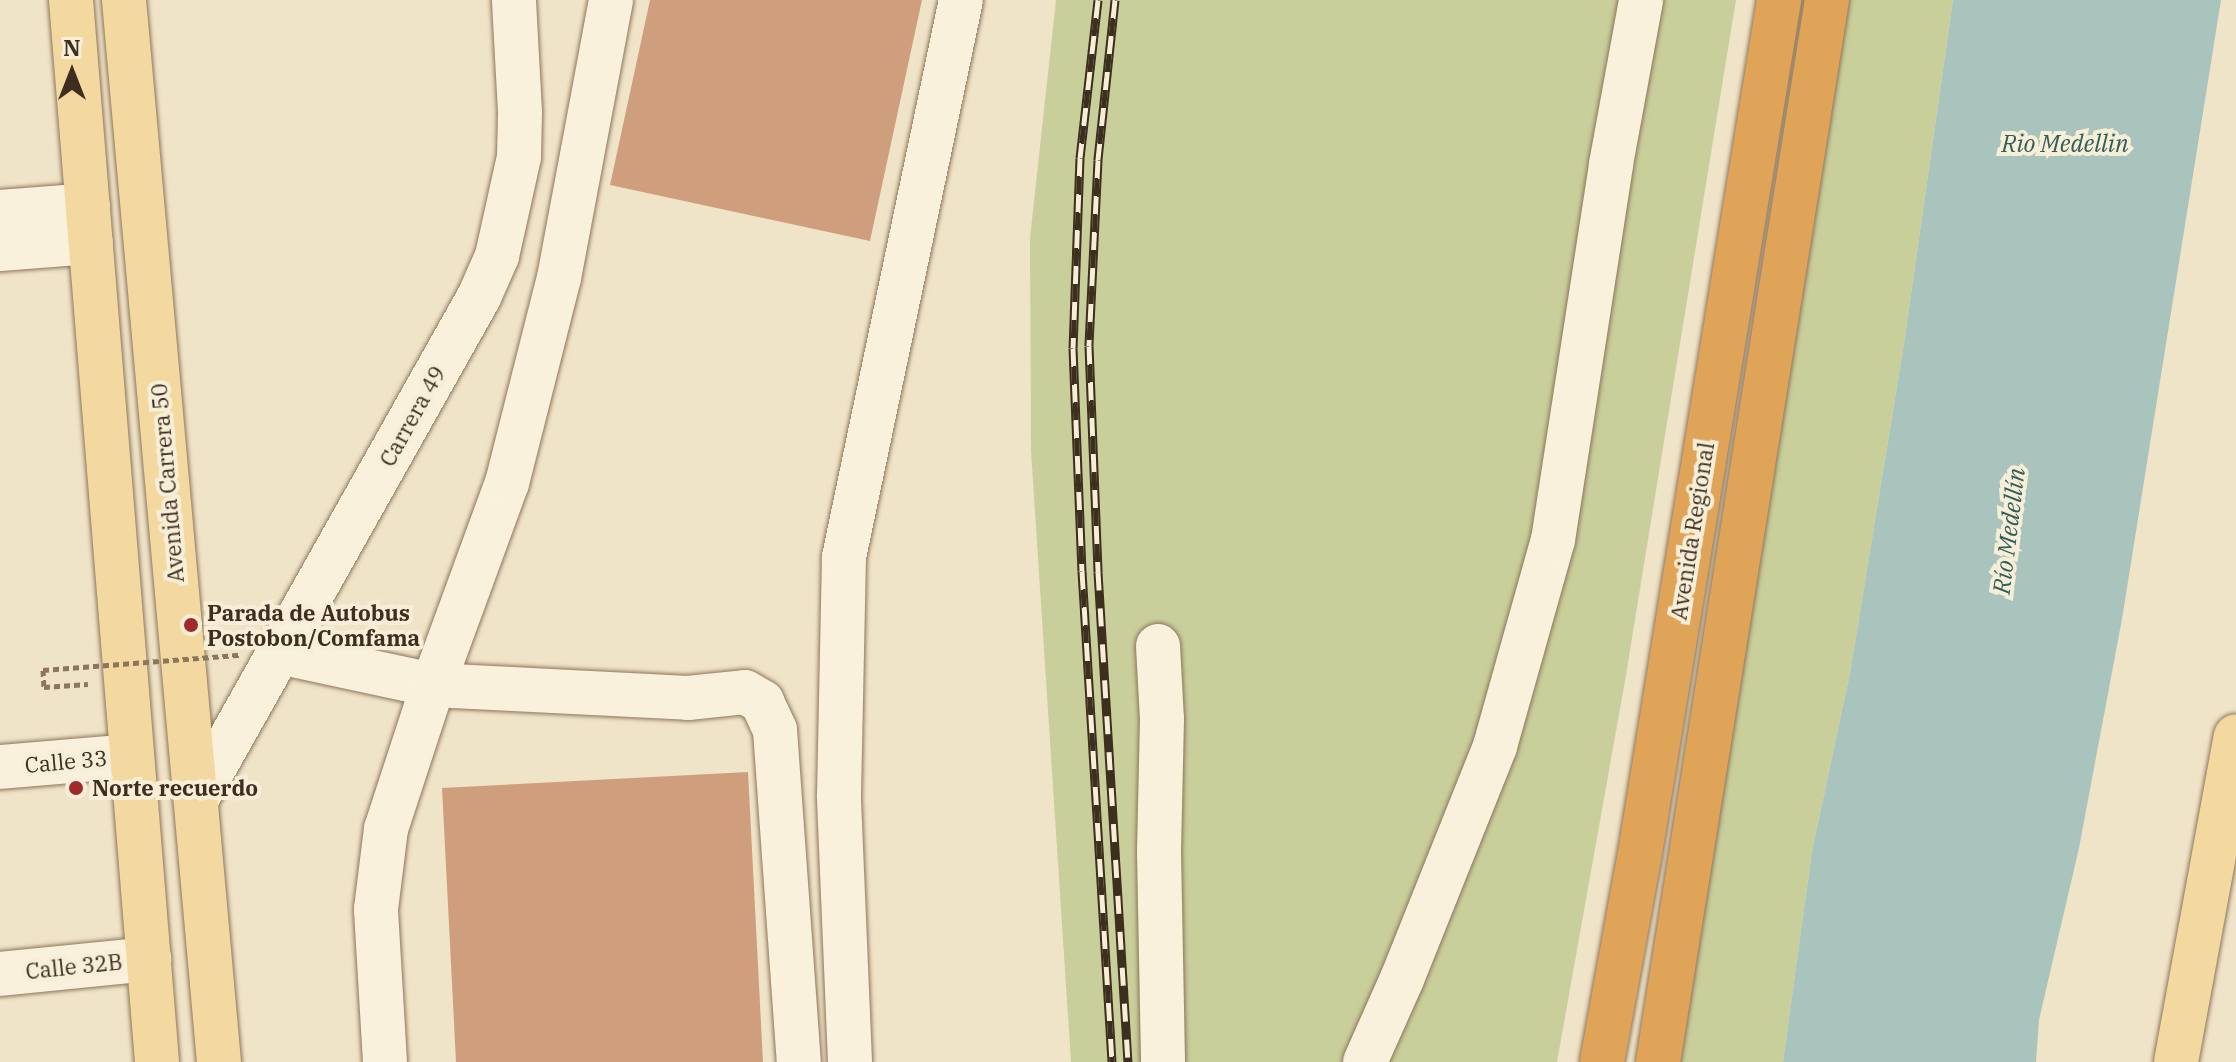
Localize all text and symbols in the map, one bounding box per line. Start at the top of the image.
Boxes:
north arrow [32,32,112,112]
text: N [63,33,81,62]
water label: Rio Medellin [2001,130,2129,158]
street label: Carrera 49 [374,361,450,471]
street label: Avenida Carrera 50 [145,382,189,584]
street label: Avenida Regional [1665,440,1719,622]
water label: Río Medellín [1987,466,2031,596]
place label: Parada de Autobus Postobon/Comfama [207,599,420,650]
marker: Parada de Autobus Postobon/Comfama [182,616,200,634]
street label: Calle 33 [24,744,108,778]
place label: Norte recuerdo [92,775,258,801]
marker: Norte recuerdo [67,779,85,797]
street label: Calle 32B [24,948,124,984]

